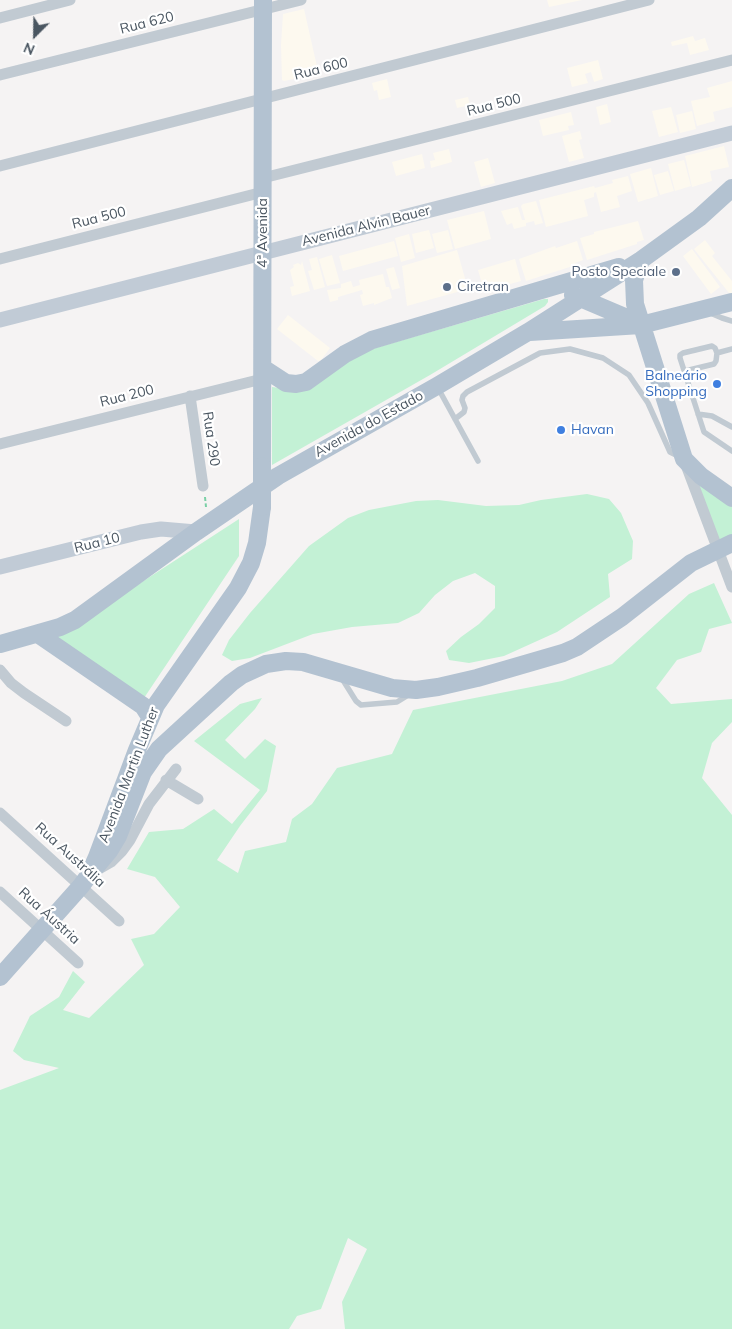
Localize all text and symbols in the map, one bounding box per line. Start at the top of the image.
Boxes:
street label: Rua 620 [118,8,176,38]
north arrow [10,10,60,60]
text: N [21,38,38,59]
street label: Rua 600 [292,54,350,84]
street label: Rua 500 [465,90,523,120]
street label: 4ª Avenida [255,198,271,268]
street label: Avenida Alvin Bauer [300,202,432,250]
street label: Rua 500 [70,203,128,233]
place label: Posto Speciale [572,264,666,280]
marker: Posto Speciale [670,266,682,278]
place label: Ciretran [457,279,509,295]
marker: Ciretran [441,281,453,293]
place label: Balneário Shopping [645,368,707,401]
marker: Balneário Shopping [711,378,723,390]
street label: Rua 200 [98,381,156,411]
street label: Avenida do Estado [312,387,426,461]
street label: Rua 290 [199,411,223,467]
place label: Havan [571,422,614,438]
marker: Havan [555,424,567,436]
street label: Rua 10 [72,529,122,557]
street label: Avenida Martin Luther [95,705,163,845]
street label: Rua Austrália [31,819,109,891]
street label: Rua Áustria [15,884,83,948]

